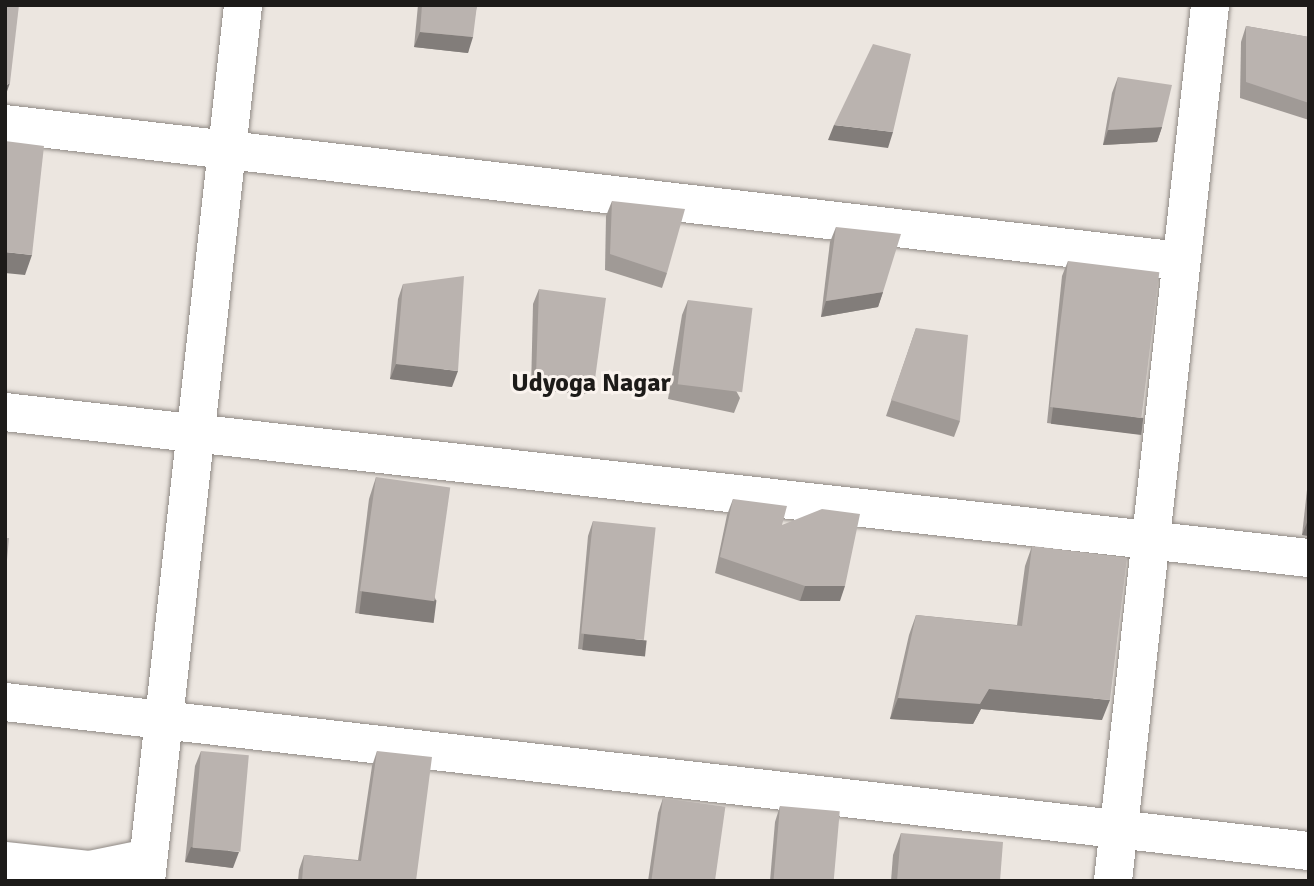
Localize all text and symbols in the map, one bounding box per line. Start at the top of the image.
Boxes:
district label: Udyoga Nagar [511,368,671,400]

